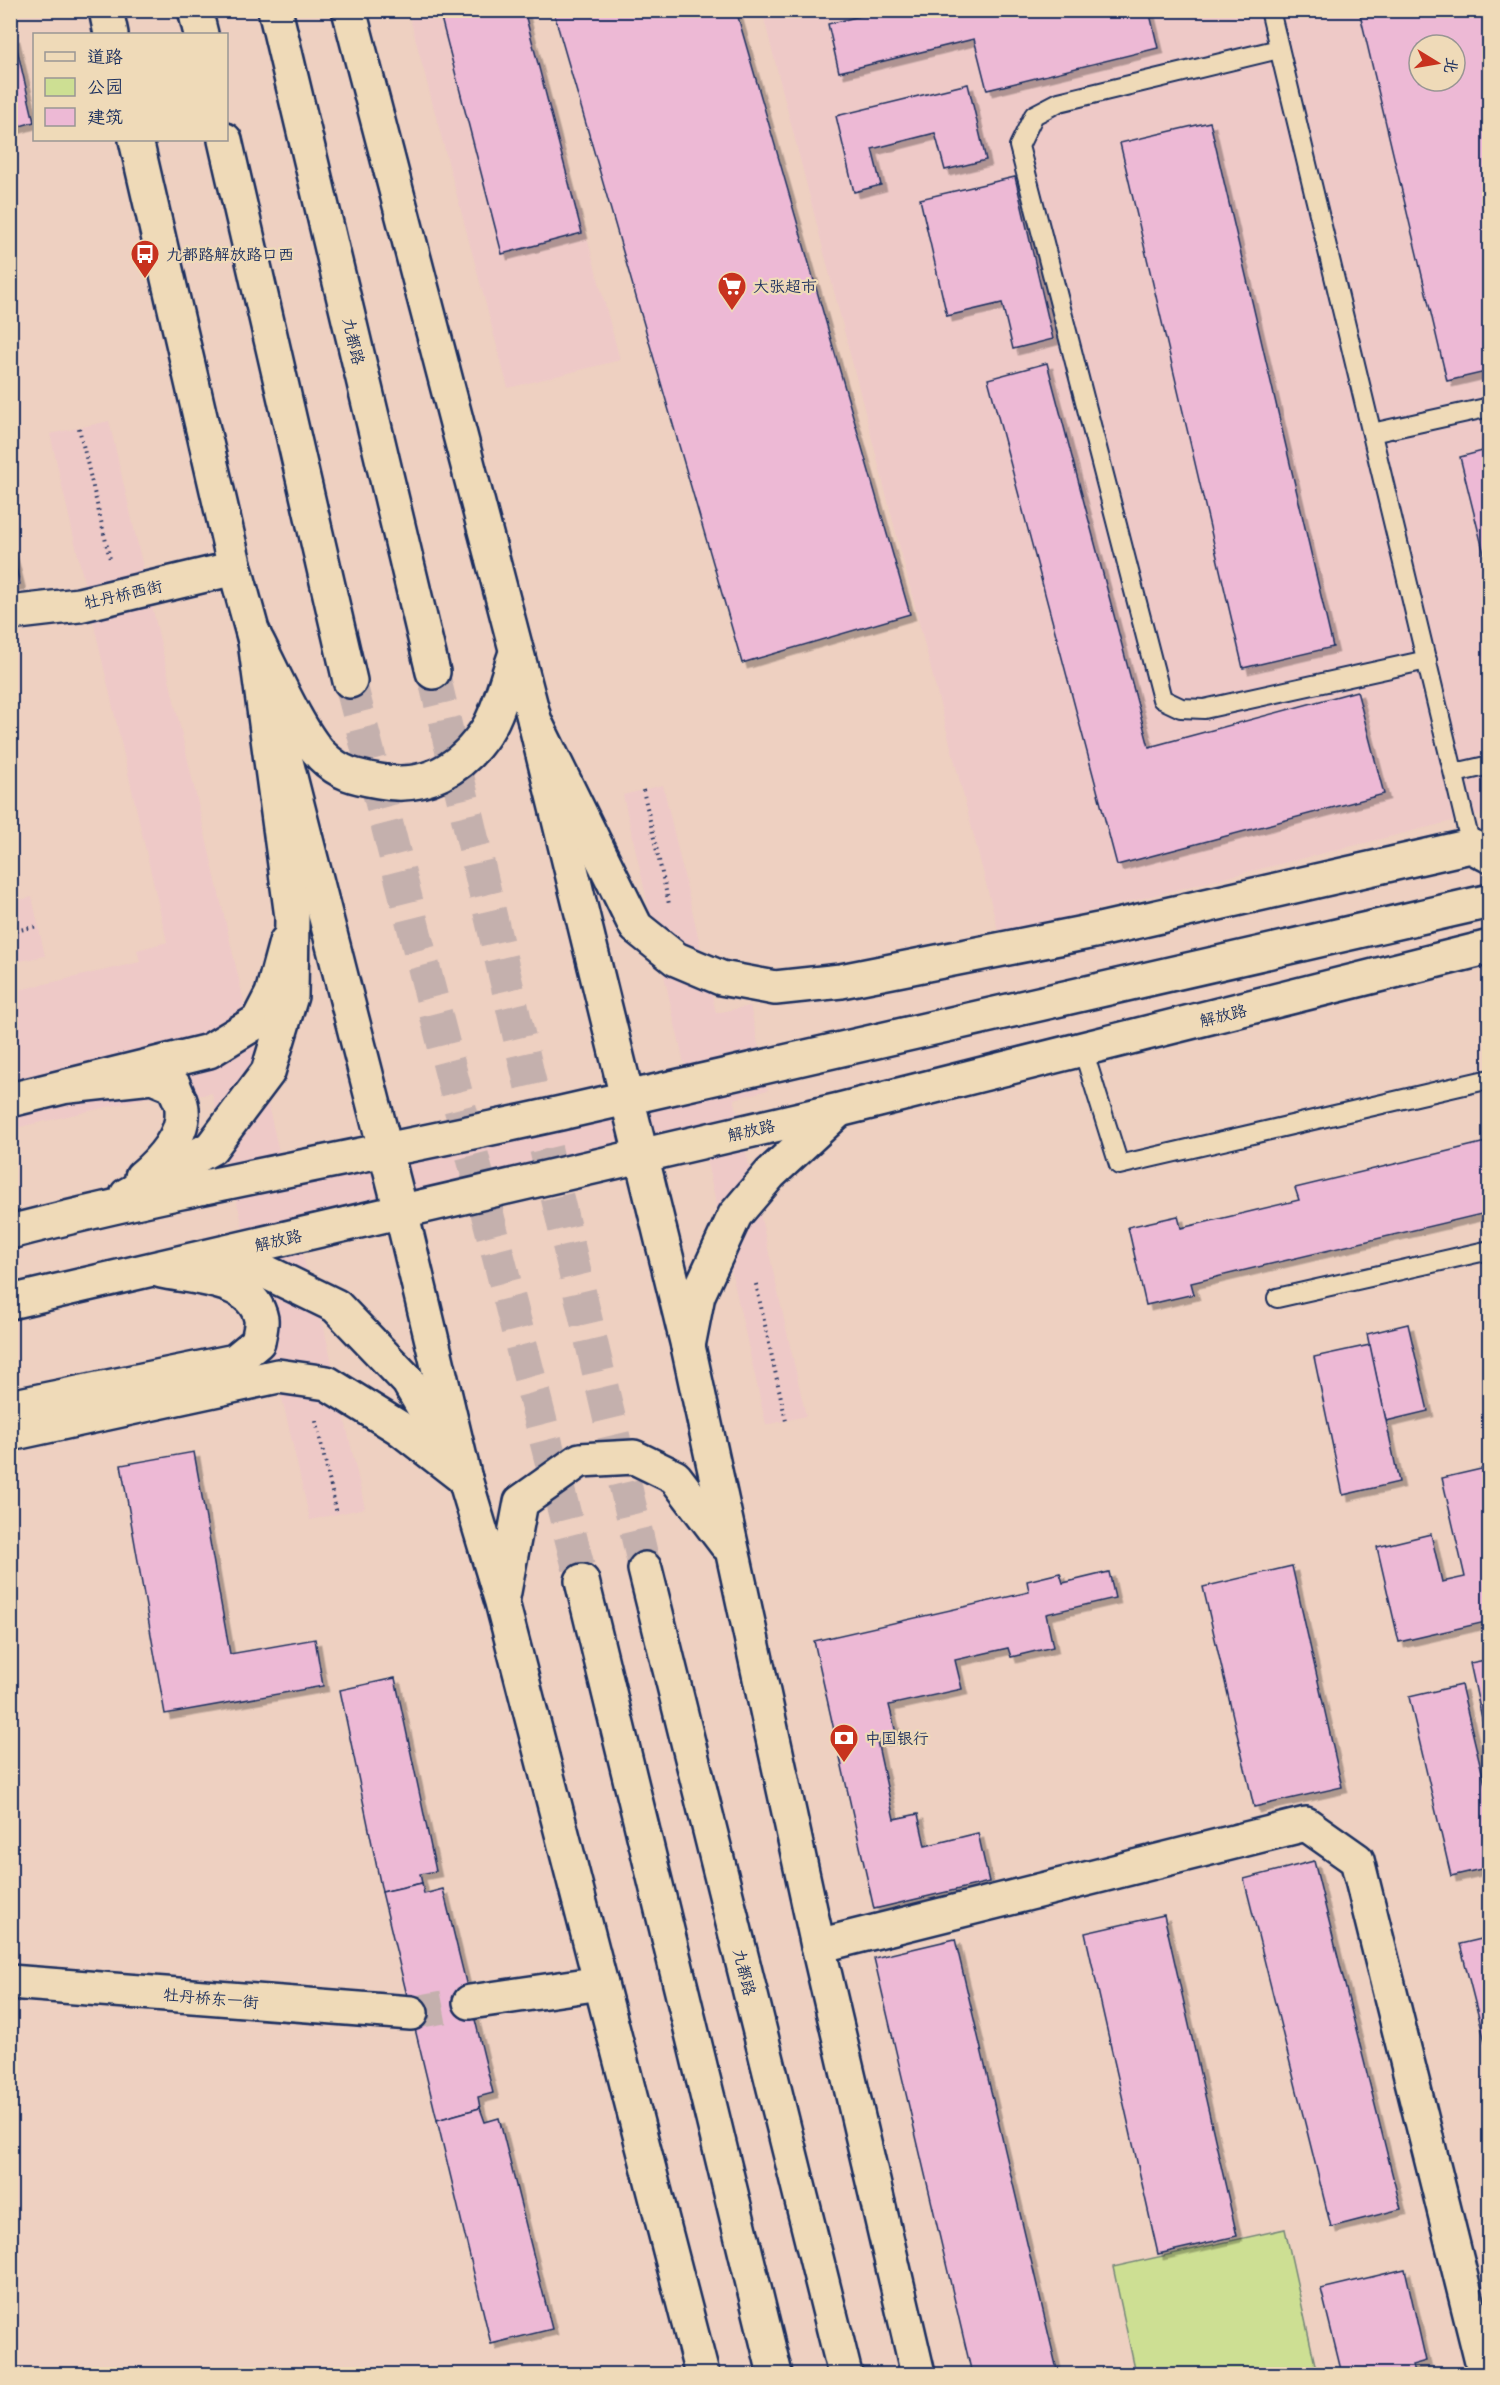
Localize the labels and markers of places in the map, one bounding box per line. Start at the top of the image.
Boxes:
bus stop icon: 九都路解放路口西 [129,238,161,280]
place label: 九都路解放路口西 [166,243,294,265]
supermarket icon: 大张超市 [716,270,748,312]
place label: 大张超市 [753,275,817,297]
bank icon: 中国银行 [828,1722,860,1764]
place label: 中国银行 [865,1727,929,1749]

